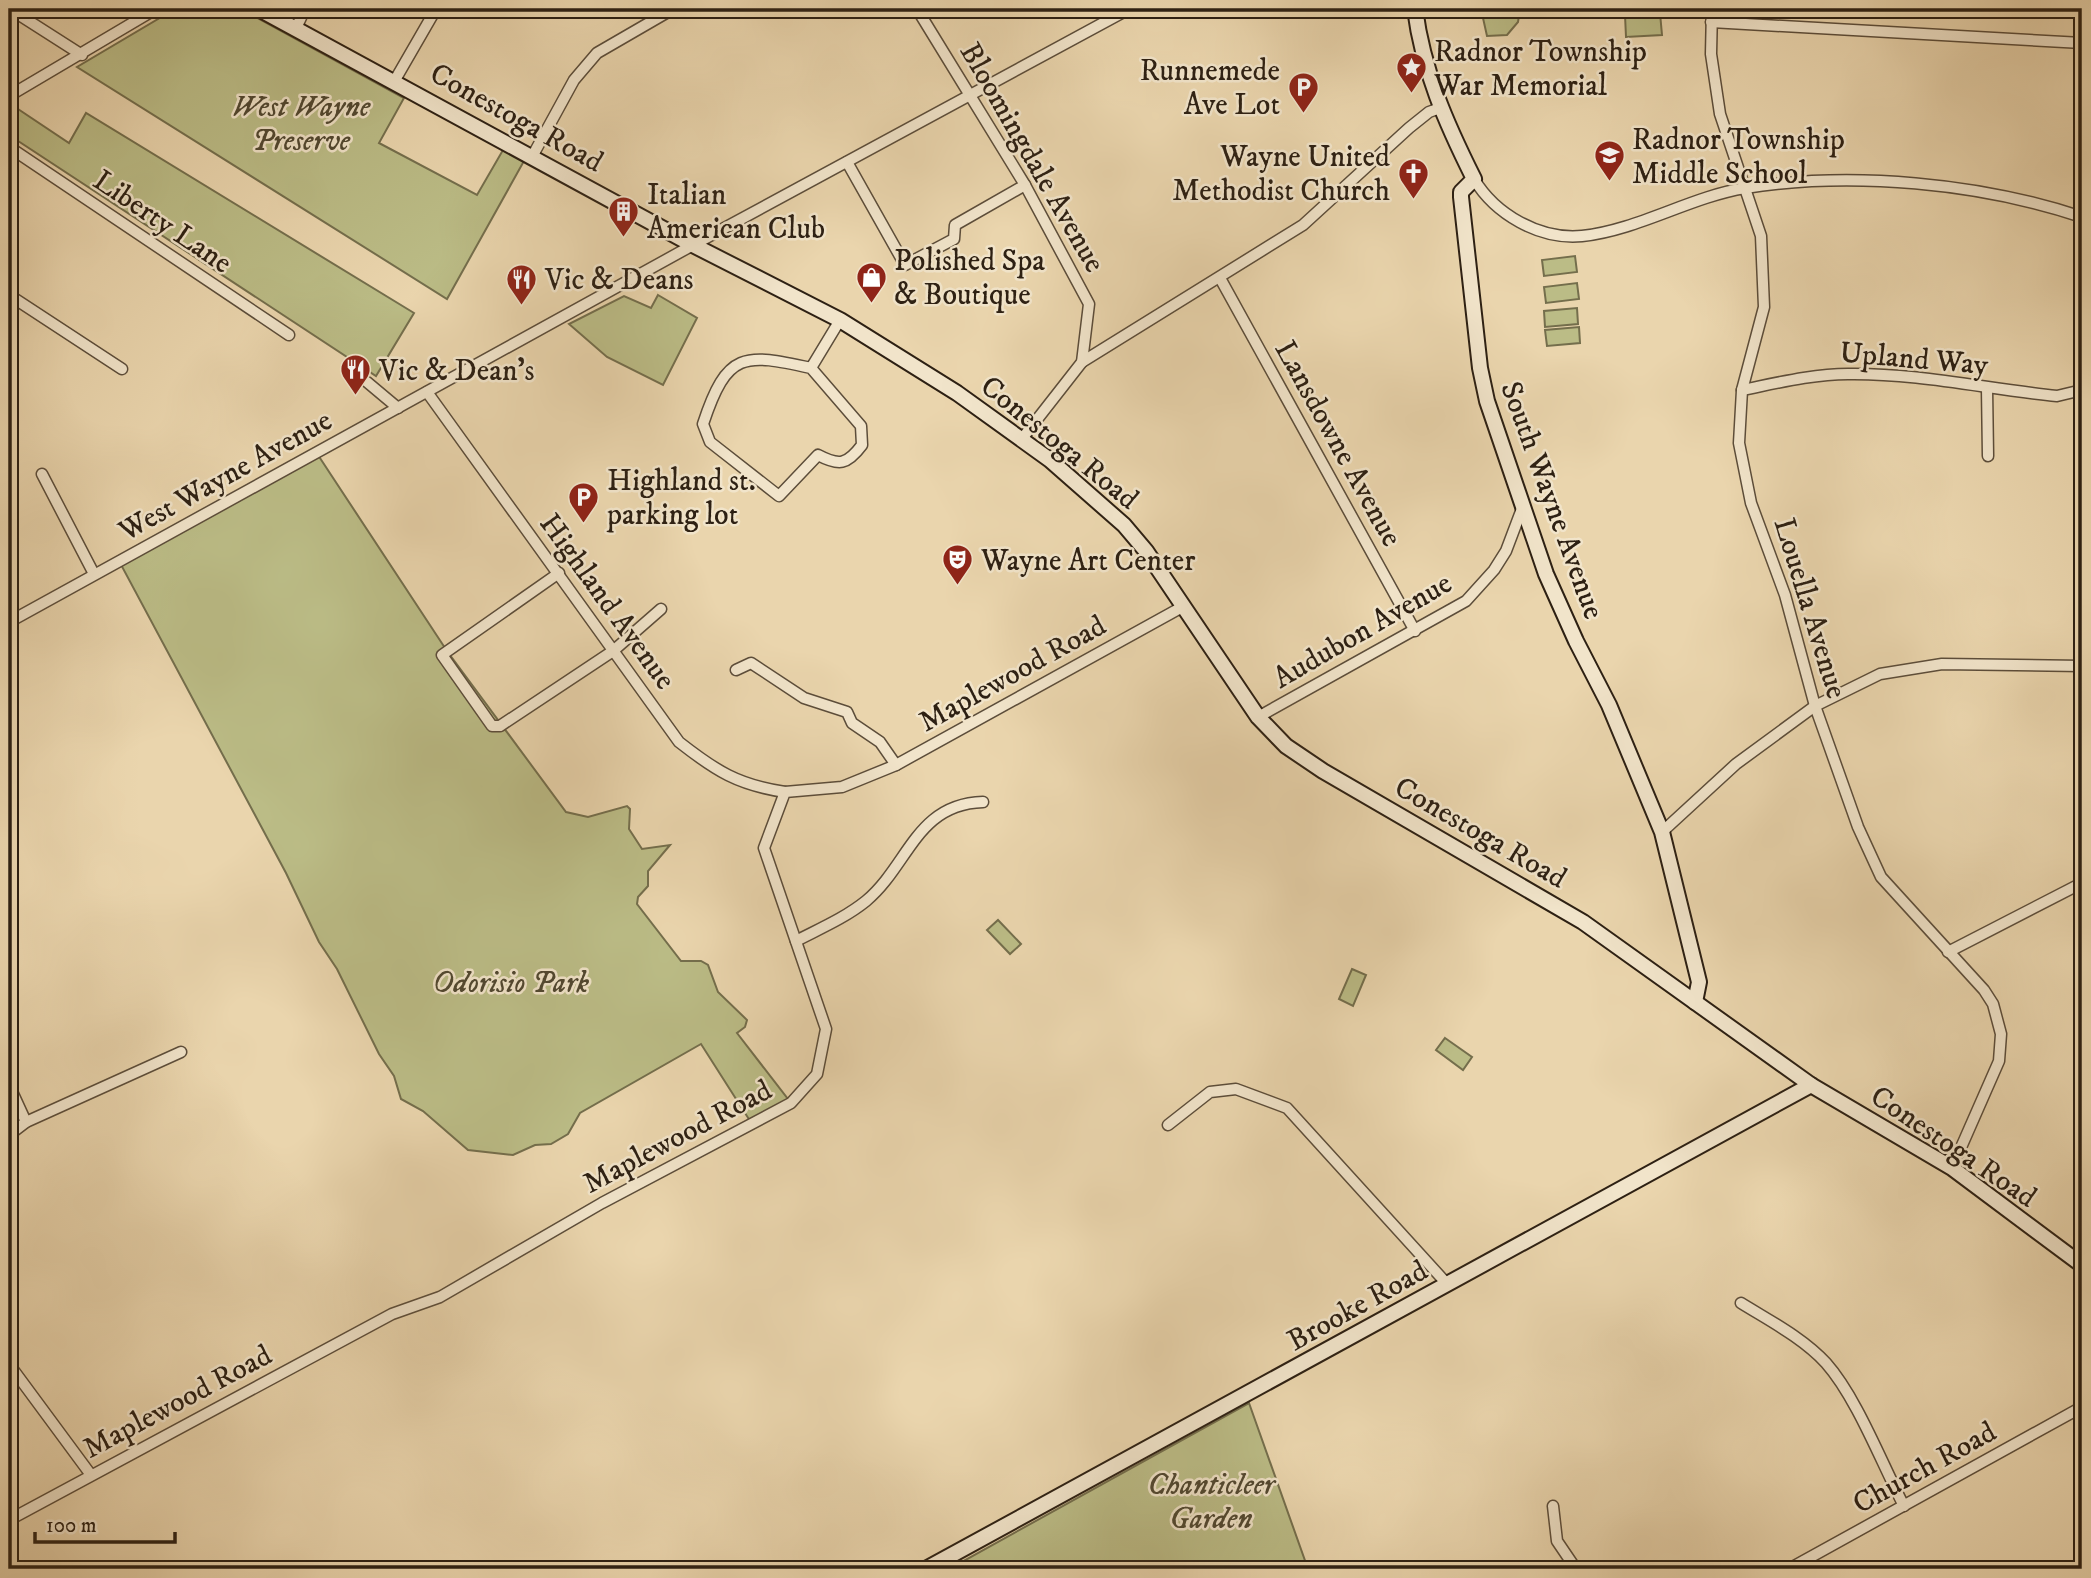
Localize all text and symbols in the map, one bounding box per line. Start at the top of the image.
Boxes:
place label: Radnor Township War Memorial [1433,34,1647,105]
street label: Bloomingdale Avenue [951,36,1113,279]
place icon: Radnor Township War Memorial [1394,51,1428,95]
place label: Runnemede Ave Lot [1140,53,1280,124]
street label: Conestoga Road [423,55,610,181]
parking icon: Runnemede Ave Lot [1286,70,1320,114]
park label: West Wayne Preserve [232,89,371,160]
place label: Radnor Township Middle School [1632,122,1845,193]
place label: Wayne United Methodist Church [1172,139,1390,210]
school or university icon: Radnor Township Middle School [1592,139,1626,183]
church icon: Wayne United Methodist Church [1396,156,1430,200]
street label: Liberty Lane [86,162,239,282]
place label: Italian American Club [647,177,825,248]
building icon: Italian American Club [607,194,641,238]
place label: Polished Spa & Boutique [894,243,1045,314]
shop icon: Polished Spa & Boutique [854,260,888,304]
restaurant icon: Vic & Deans [505,262,539,306]
place label: Vic & Deans [544,262,694,299]
street label: Lansdowne Avenue [1266,334,1410,553]
street label: Upland Way [1838,335,1990,384]
restaurant icon: Vic & Dean's [339,353,373,397]
place label: Vic & Dean's [378,353,535,390]
street label: Conestoga Road [973,368,1146,518]
street label: South Wayne Avenue [1491,377,1612,624]
street label: West Wayne Avenue [112,402,339,551]
place label: Highland st. parking lot [606,463,756,534]
parking icon: Highland st. parking lot [567,480,601,524]
street label: Highland Avenue [531,507,683,697]
street label: Louella Avenue [1765,514,1855,703]
theatre icon: Wayne Art Center [941,543,975,587]
place label: Wayne Art Center [980,543,1195,580]
street label: Audubon Avenue [1267,565,1459,697]
street label: Maplewood Road [913,608,1113,741]
street label: Conestoga Road [1388,769,1573,897]
park label: Odorisio Park [433,965,590,1002]
street label: Maplewood Road [577,1072,778,1203]
street label: Conestoga Road [1863,1078,2043,1216]
street label: Brooke Road [1281,1253,1434,1360]
street label: Maplewood Road [77,1337,278,1468]
street label: Church Road [1847,1414,2003,1523]
park label: Chanticleer Garden [1147,1467,1277,1538]
scale bar [35,1501,175,1545]
text: 100 m [46,1513,97,1539]

